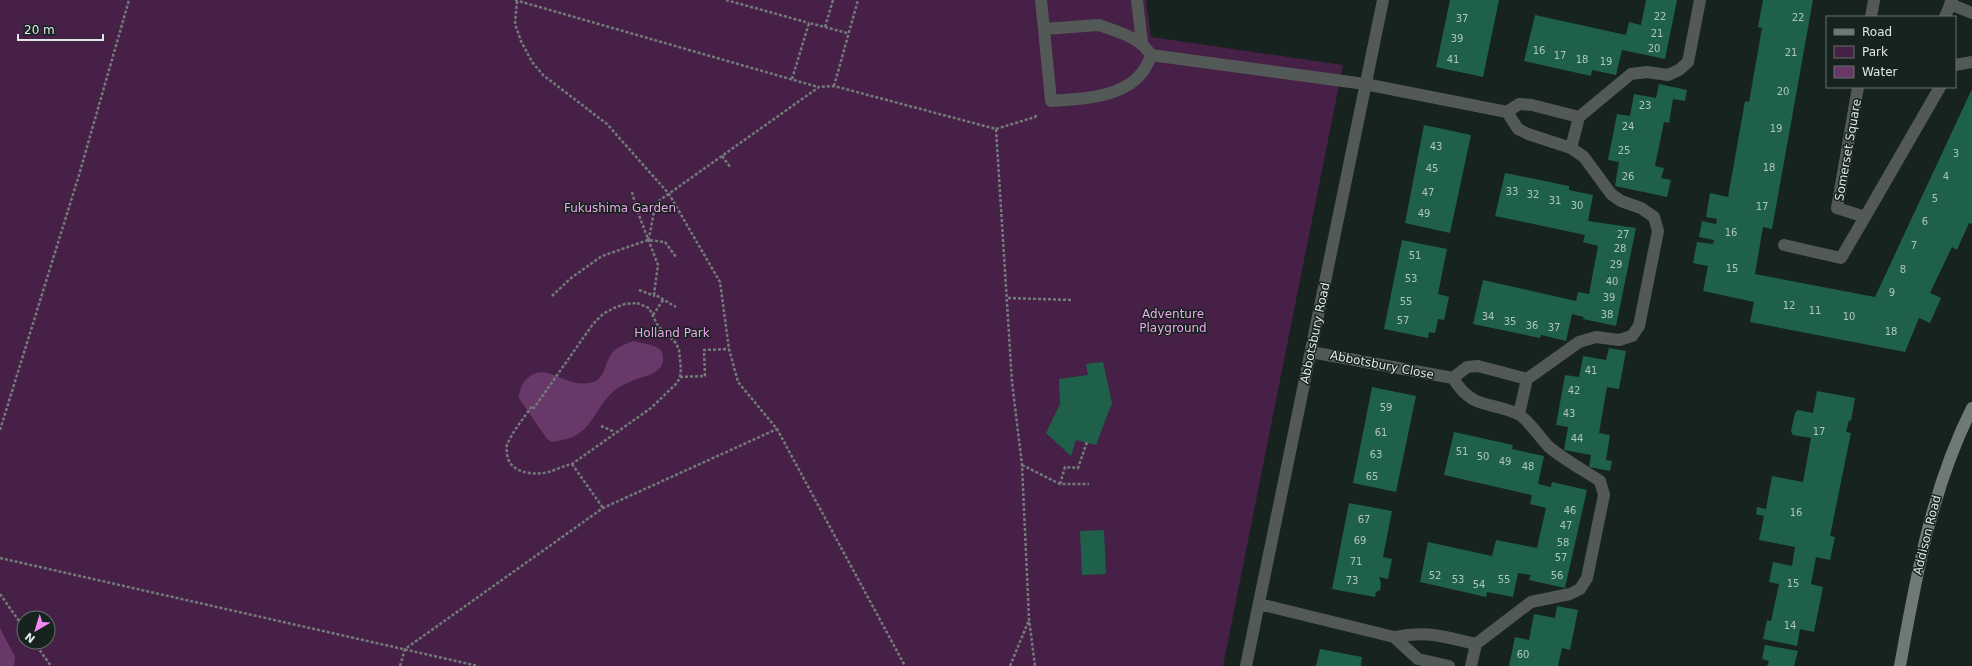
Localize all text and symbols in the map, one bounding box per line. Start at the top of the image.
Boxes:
house number: 22 [1654,11,1666,22]
house number: 22 [1792,12,1804,23]
house number: 37 [1456,13,1468,24]
scale bar [18,16,103,42]
legend [1826,16,1956,88]
text: 20 m [24,23,55,37]
text: Road [1862,25,1892,39]
house number: 21 [1651,28,1663,39]
house number: 39 [1451,33,1463,44]
house number: 20 [1648,43,1660,54]
house number: 16 [1533,45,1545,56]
text: Park [1862,45,1888,59]
house number: 21 [1785,47,1797,58]
house number: 17 [1554,50,1566,61]
house number: 41 [1447,54,1459,65]
house number: 18 [1576,54,1588,65]
house number: 19 [1600,56,1612,67]
text: Water [1862,65,1898,79]
house number: 20 [1777,86,1789,97]
street label: Somerset Square [1832,98,1864,202]
house number: 23 [1639,100,1651,111]
house number: 24 [1622,121,1634,132]
house number: 19 [1770,123,1782,134]
house number: 43 [1430,141,1442,152]
house number: 25 [1618,145,1630,156]
house number: 3 [1953,148,1959,159]
house number: 18 [1763,162,1775,173]
house number: 45 [1426,163,1438,174]
house number: 26 [1622,171,1634,182]
house number: 4 [1943,171,1949,182]
house number: 33 [1506,186,1518,197]
house number: 47 [1422,187,1434,198]
house number: 32 [1527,189,1539,200]
house number: 5 [1932,193,1938,204]
house number: 31 [1549,195,1561,206]
house number: 30 [1571,200,1583,211]
park label: Fukushima Garden [564,201,676,215]
house number: 17 [1756,201,1768,212]
house number: 49 [1418,208,1430,219]
house number: 6 [1922,216,1928,227]
house number: 16 [1725,227,1737,238]
house number: 27 [1617,229,1629,240]
house number: 7 [1911,240,1917,251]
house number: 28 [1614,243,1626,254]
house number: 51 [1409,250,1421,261]
house number: 29 [1610,259,1622,270]
house number: 15 [1726,263,1738,274]
house number: 8 [1900,264,1906,275]
house number: 53 [1405,273,1417,284]
house number: 40 [1606,276,1618,287]
street label: Abbotsbury Road [1297,281,1333,385]
house number: 9 [1889,287,1895,298]
house number: 39 [1603,292,1615,303]
house number: 55 [1400,296,1412,307]
house number: 12 [1783,300,1795,311]
house number: 11 [1809,305,1821,316]
park label: Adventure Playground [1139,307,1207,335]
house number: 38 [1601,309,1613,320]
house number: 34 [1482,311,1494,322]
house number: 10 [1843,311,1855,322]
house number: 57 [1397,315,1409,326]
house number: 35 [1504,316,1516,327]
house number: 36 [1526,320,1538,331]
house number: 37 [1548,322,1560,333]
park label: Holland Park [634,326,710,340]
house number: 18 [1885,326,1897,337]
street label: Abbotsbury Close [1329,348,1435,382]
house number: 41 [1585,365,1597,376]
house number: 42 [1568,385,1580,396]
house number: 59 [1380,402,1392,413]
house number: 43 [1563,408,1575,419]
house number: 17 [1813,426,1825,437]
house number: 61 [1375,427,1387,438]
house number: 44 [1571,433,1583,444]
house number: 51 [1456,446,1468,457]
house number: 63 [1370,449,1382,460]
house number: 50 [1477,451,1489,462]
house number: 49 [1499,456,1511,467]
house number: 48 [1522,461,1534,472]
house number: 65 [1366,471,1378,482]
street label: Addison Road [1910,494,1944,576]
house number: 46 [1564,505,1576,516]
house number: 16 [1790,507,1802,518]
house number: 67 [1358,514,1370,525]
house number: 47 [1560,520,1572,531]
house number: 69 [1354,535,1366,546]
house number: 58 [1557,537,1569,548]
house number: 57 [1555,552,1567,563]
house number: 71 [1350,556,1362,567]
house number: 52 [1429,570,1441,581]
house number: 56 [1551,570,1563,581]
house number: 53 [1452,574,1464,585]
house number: 55 [1498,574,1510,585]
house number: 73 [1346,575,1358,586]
house number: 15 [1787,578,1799,589]
house number: 54 [1473,579,1485,590]
north arrow [16,610,56,650]
house number: 14 [1784,620,1796,631]
text: N [23,630,38,645]
house number: 60 [1517,649,1529,660]

